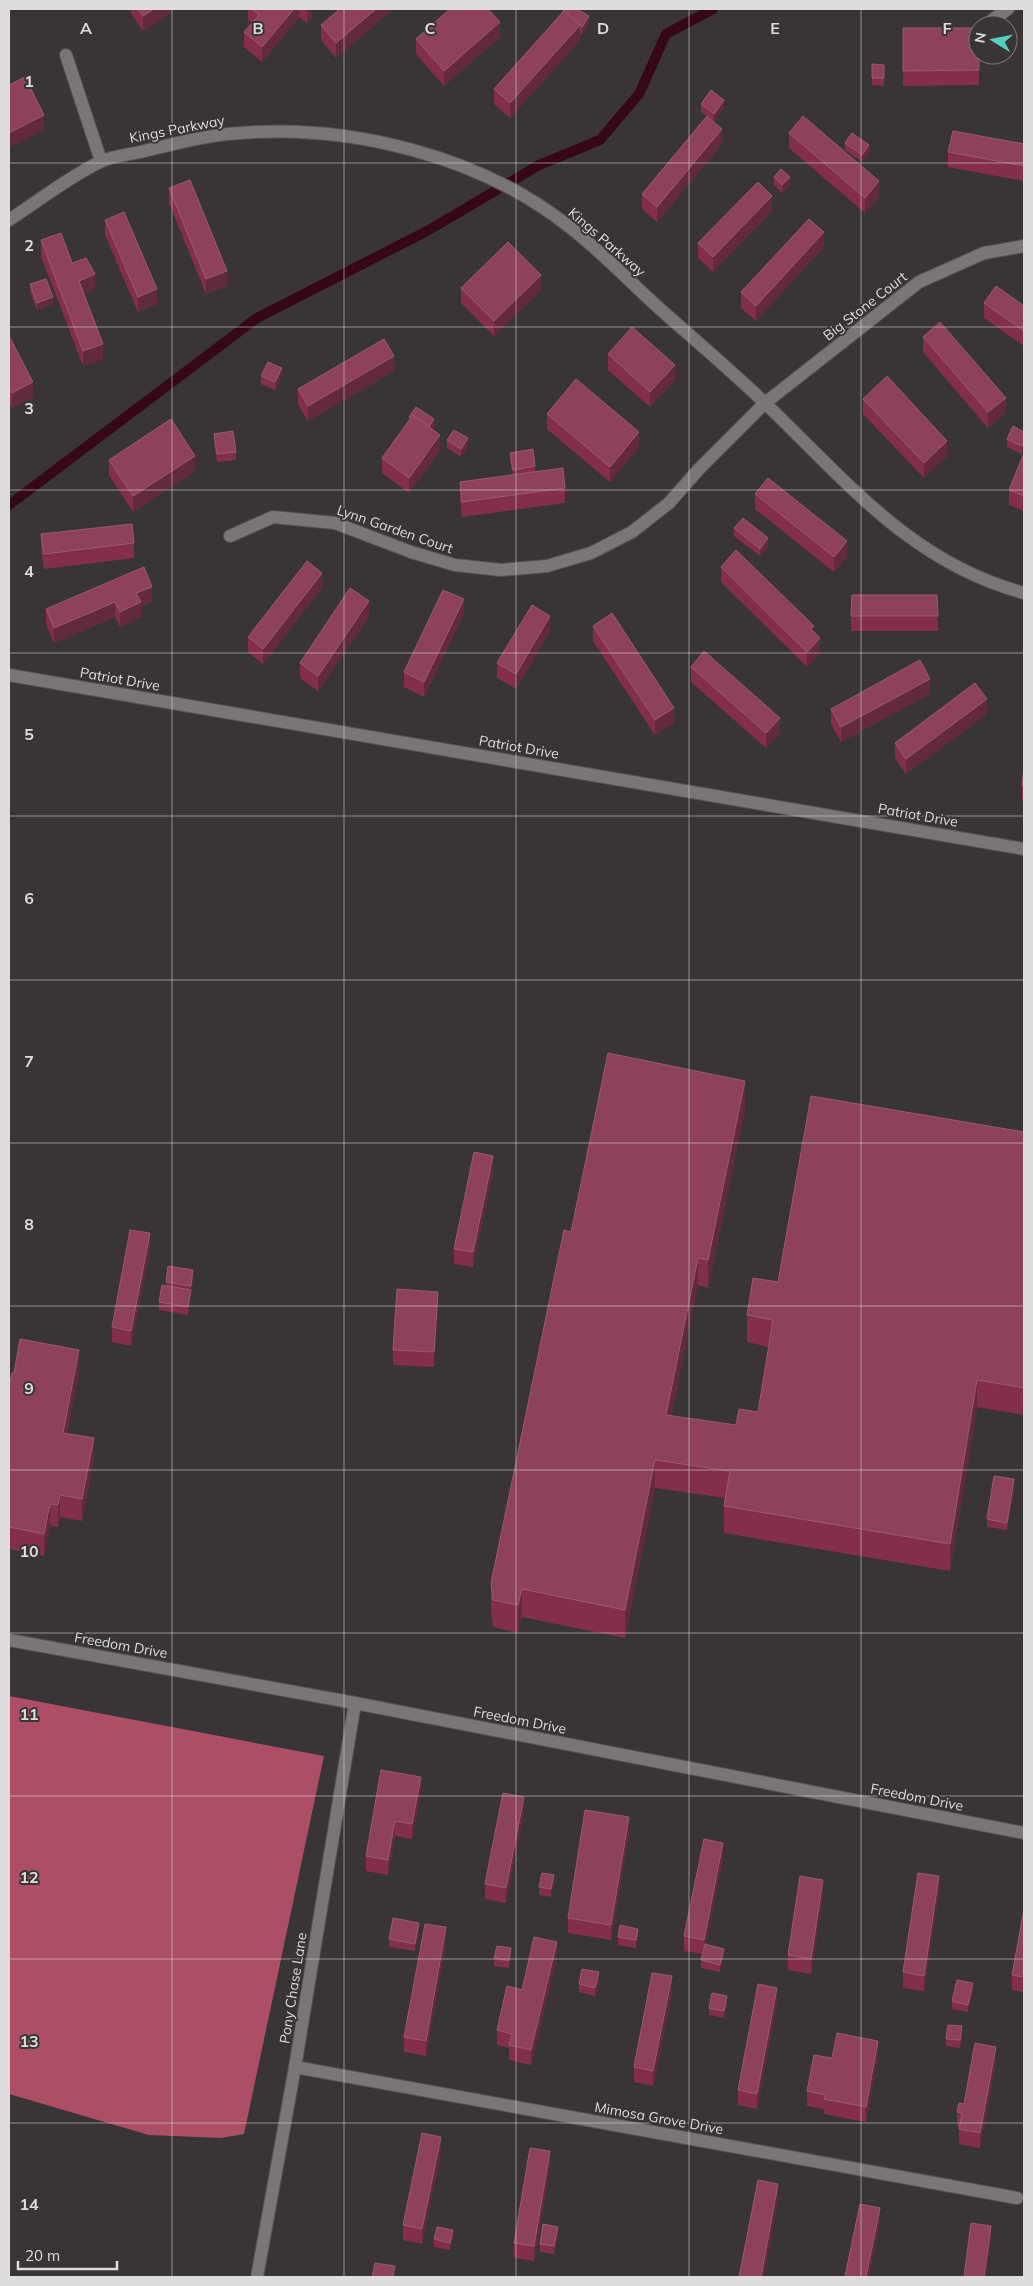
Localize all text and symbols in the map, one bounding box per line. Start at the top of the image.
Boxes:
north arrow [968,15,1018,65]
text: A [80,18,92,38]
text: B [252,18,264,38]
text: C [425,18,436,38]
text: D [597,18,609,38]
text: E [770,18,780,38]
text: F [942,18,952,38]
text: N [970,31,990,45]
text: 1 [24,71,34,91]
street label: Kings Parkway [128,111,227,147]
street label: Kings Parkway [565,204,650,281]
text: 2 [24,235,34,255]
street label: Big Stone Court [819,268,911,344]
text: 3 [24,398,34,418]
street label: Lynn Garden Court [335,501,455,557]
text: 4 [24,561,34,581]
street label: Patriot Drive [79,663,161,695]
text: 5 [24,724,34,744]
street label: Patriot Drive [478,731,560,763]
street label: Patriot Drive [877,799,959,831]
text: 6 [24,888,34,908]
text: 7 [24,1051,34,1071]
text: 8 [24,1214,34,1234]
text: 9 [24,1378,34,1398]
text: 10 [19,1541,39,1561]
street label: Freedom Drive [73,1628,169,1662]
street label: Freedom Drive [472,1702,568,1738]
text: 11 [19,1704,39,1724]
street label: Freedom Drive [869,1779,965,1815]
text: 12 [19,1867,39,1887]
street label: Pony Chase Lane [275,1931,311,2045]
text: 13 [19,2031,39,2051]
street label: Mimosa Grove Drive [593,2098,725,2138]
text: 14 [19,2194,39,2214]
scale bar [18,2238,116,2270]
text: 20 m [25,2246,60,2265]

